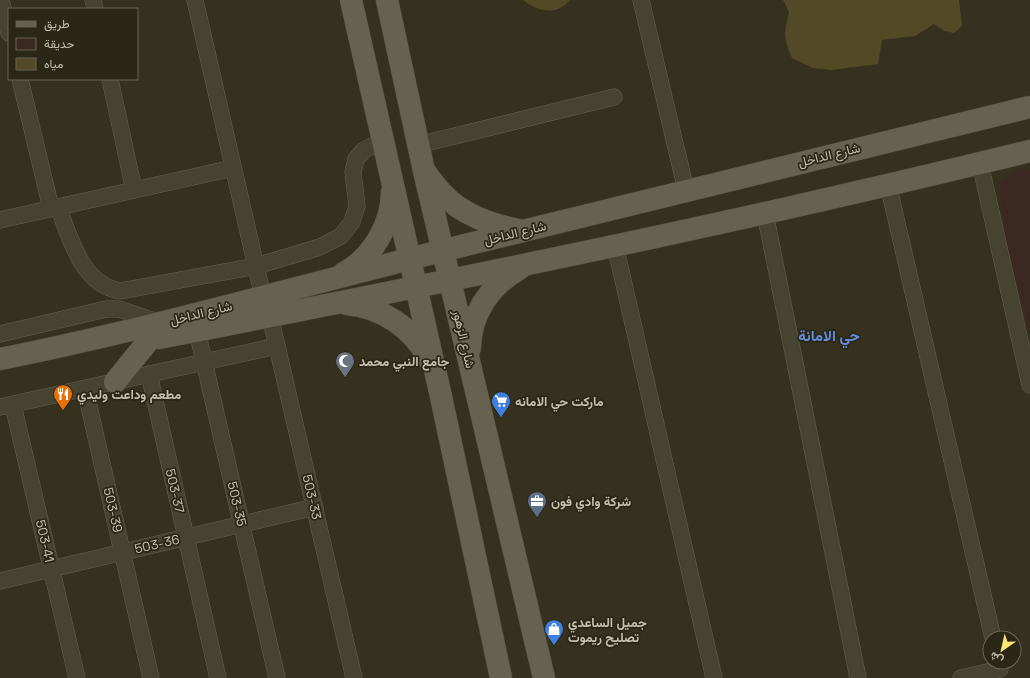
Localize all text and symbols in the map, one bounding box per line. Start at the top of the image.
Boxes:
legend [8,8,138,80]
text: طريق [44,16,70,32]
text: حديقة [44,36,74,52]
text: مياه [44,56,63,72]
street label: شارع الداخل [796,139,862,172]
street label: شارع الداخل [482,217,548,250]
street label: شارع الداخل [168,297,234,330]
street label: شارع الزهور [448,307,479,370]
district label: حي الامانة [798,326,860,349]
mosque icon: جامع النبي محمد [334,350,356,378]
place label: جامع النبي محمد [359,353,450,372]
restaurant icon: مطعم وداعت وليدي [52,383,74,411]
place label: مطعم وداعت وليدي [77,386,181,405]
supermarket icon: ماركت حي الامانه [490,390,512,418]
place label: ماركت حي الامانه [515,393,604,412]
street label: 503-37 [162,467,188,515]
street label: 503-33 [299,473,325,521]
street label: 503-35 [224,480,250,528]
street label: 503-39 [100,486,126,534]
office icon: شركة وادي فون [526,490,548,518]
place label: شركة وادي فون [551,493,631,512]
street label: 503-41 [32,518,58,564]
street label: 503-36 [133,531,181,557]
place label: جميل الساعدي تصليح ريموت [568,614,647,647]
shop icon: جميل الساعدي تصليح ريموت [543,618,565,646]
north arrow [982,630,1022,670]
text: ش [987,649,1006,668]

